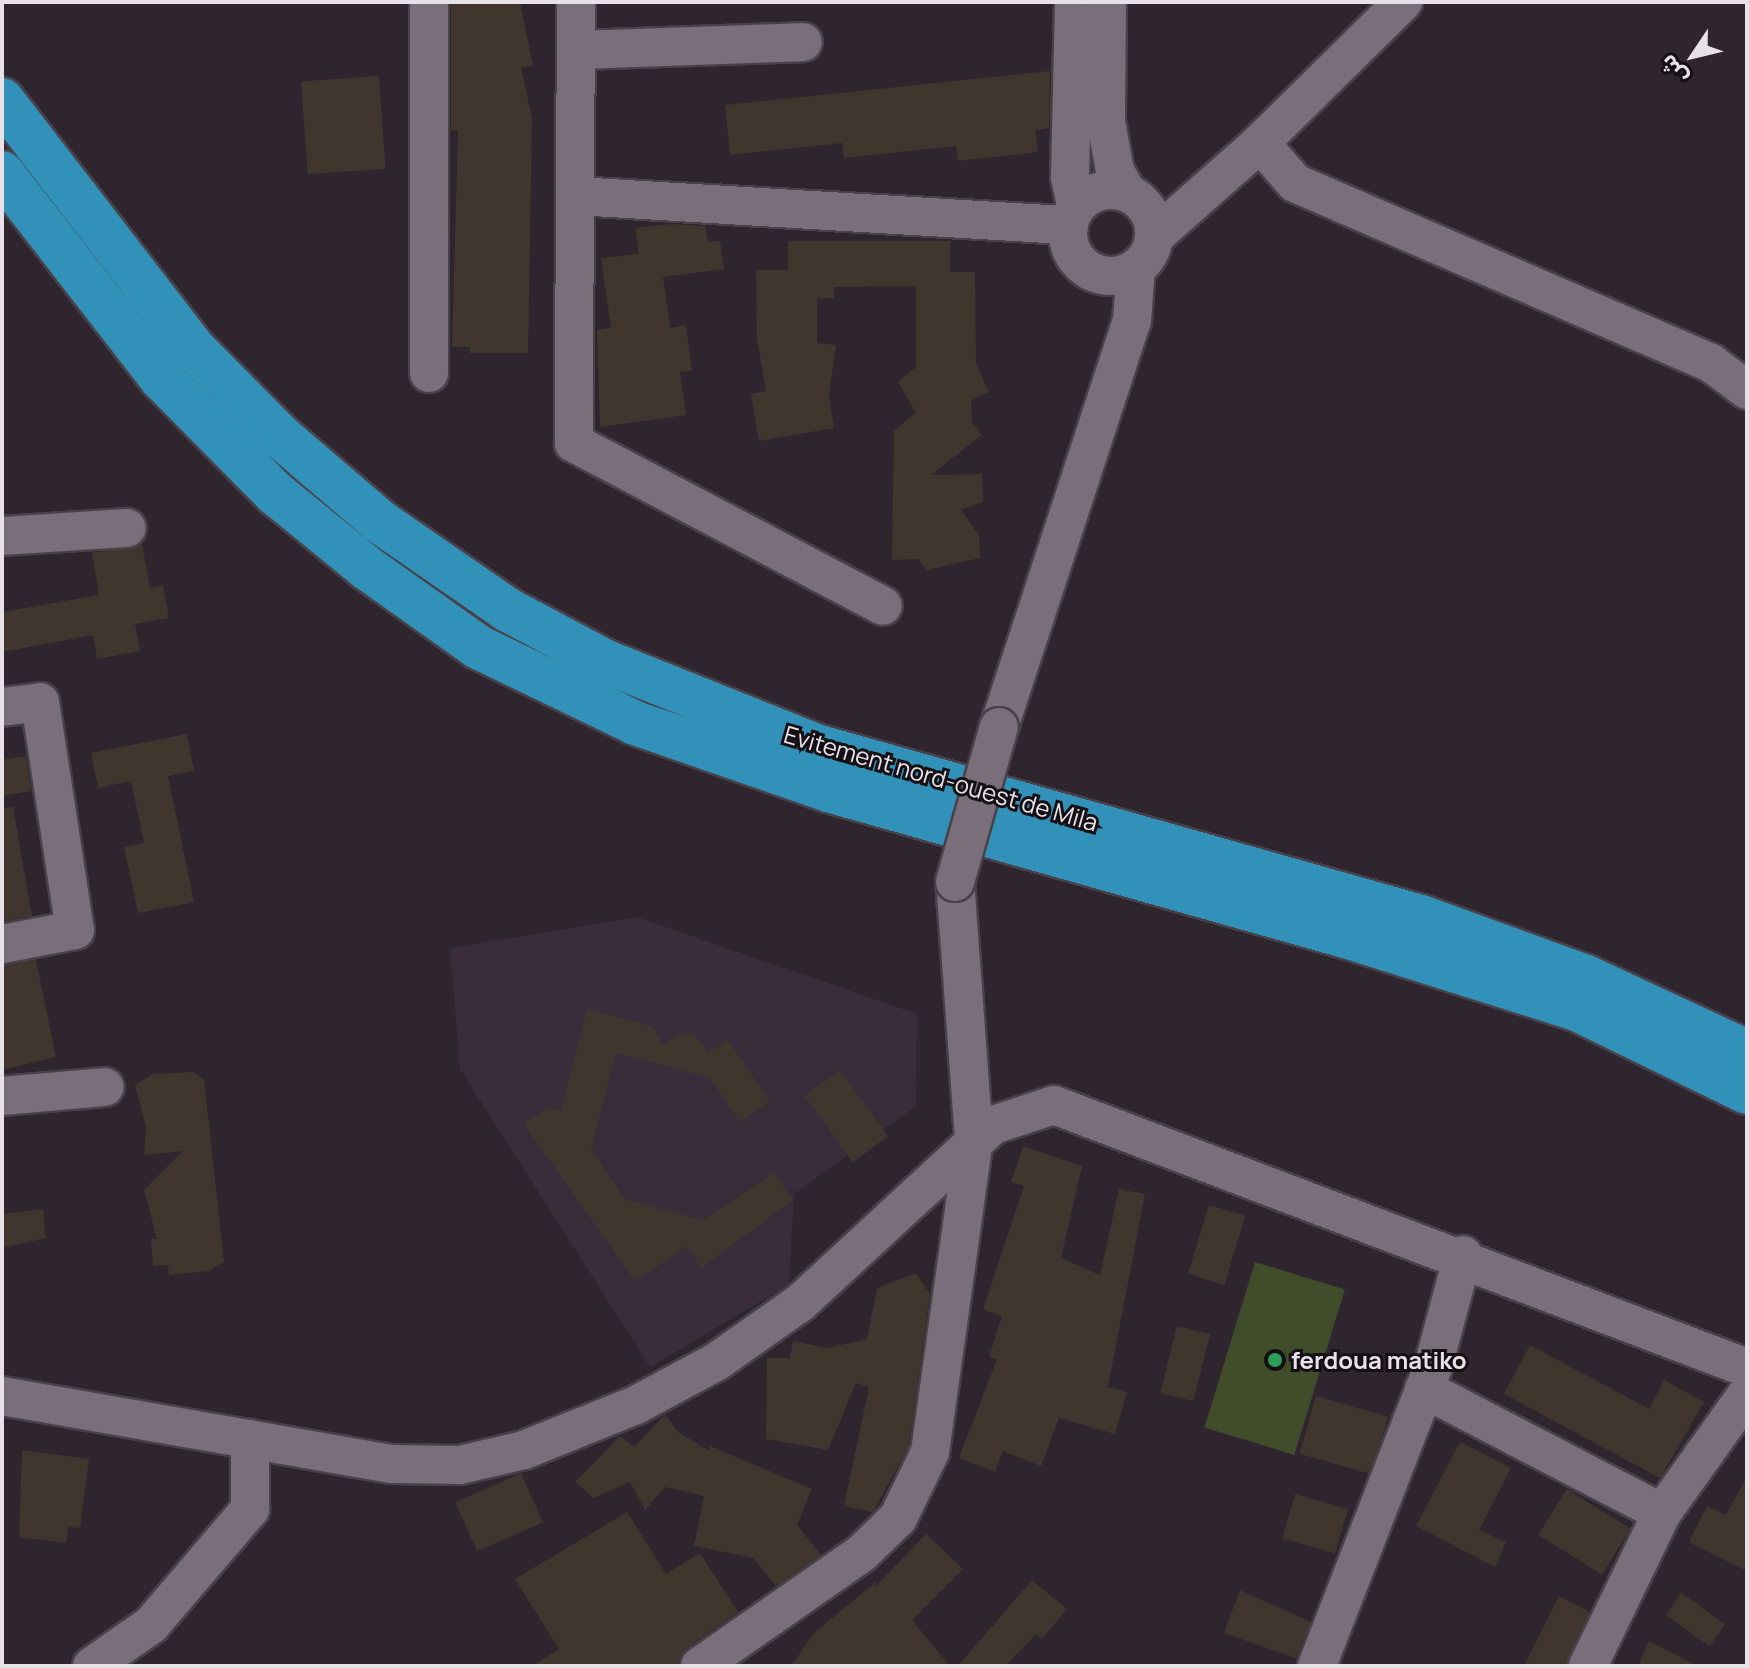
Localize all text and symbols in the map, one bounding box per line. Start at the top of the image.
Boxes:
north arrow [1653,16,1733,96]
text: ش [1652,49,1694,91]
street label: Evitement nord-ouest de Mila [781,719,1101,837]
place label: ferdoua matiko [1291,1346,1467,1374]
marker: ferdoua matiko [1266,1351,1284,1369]

